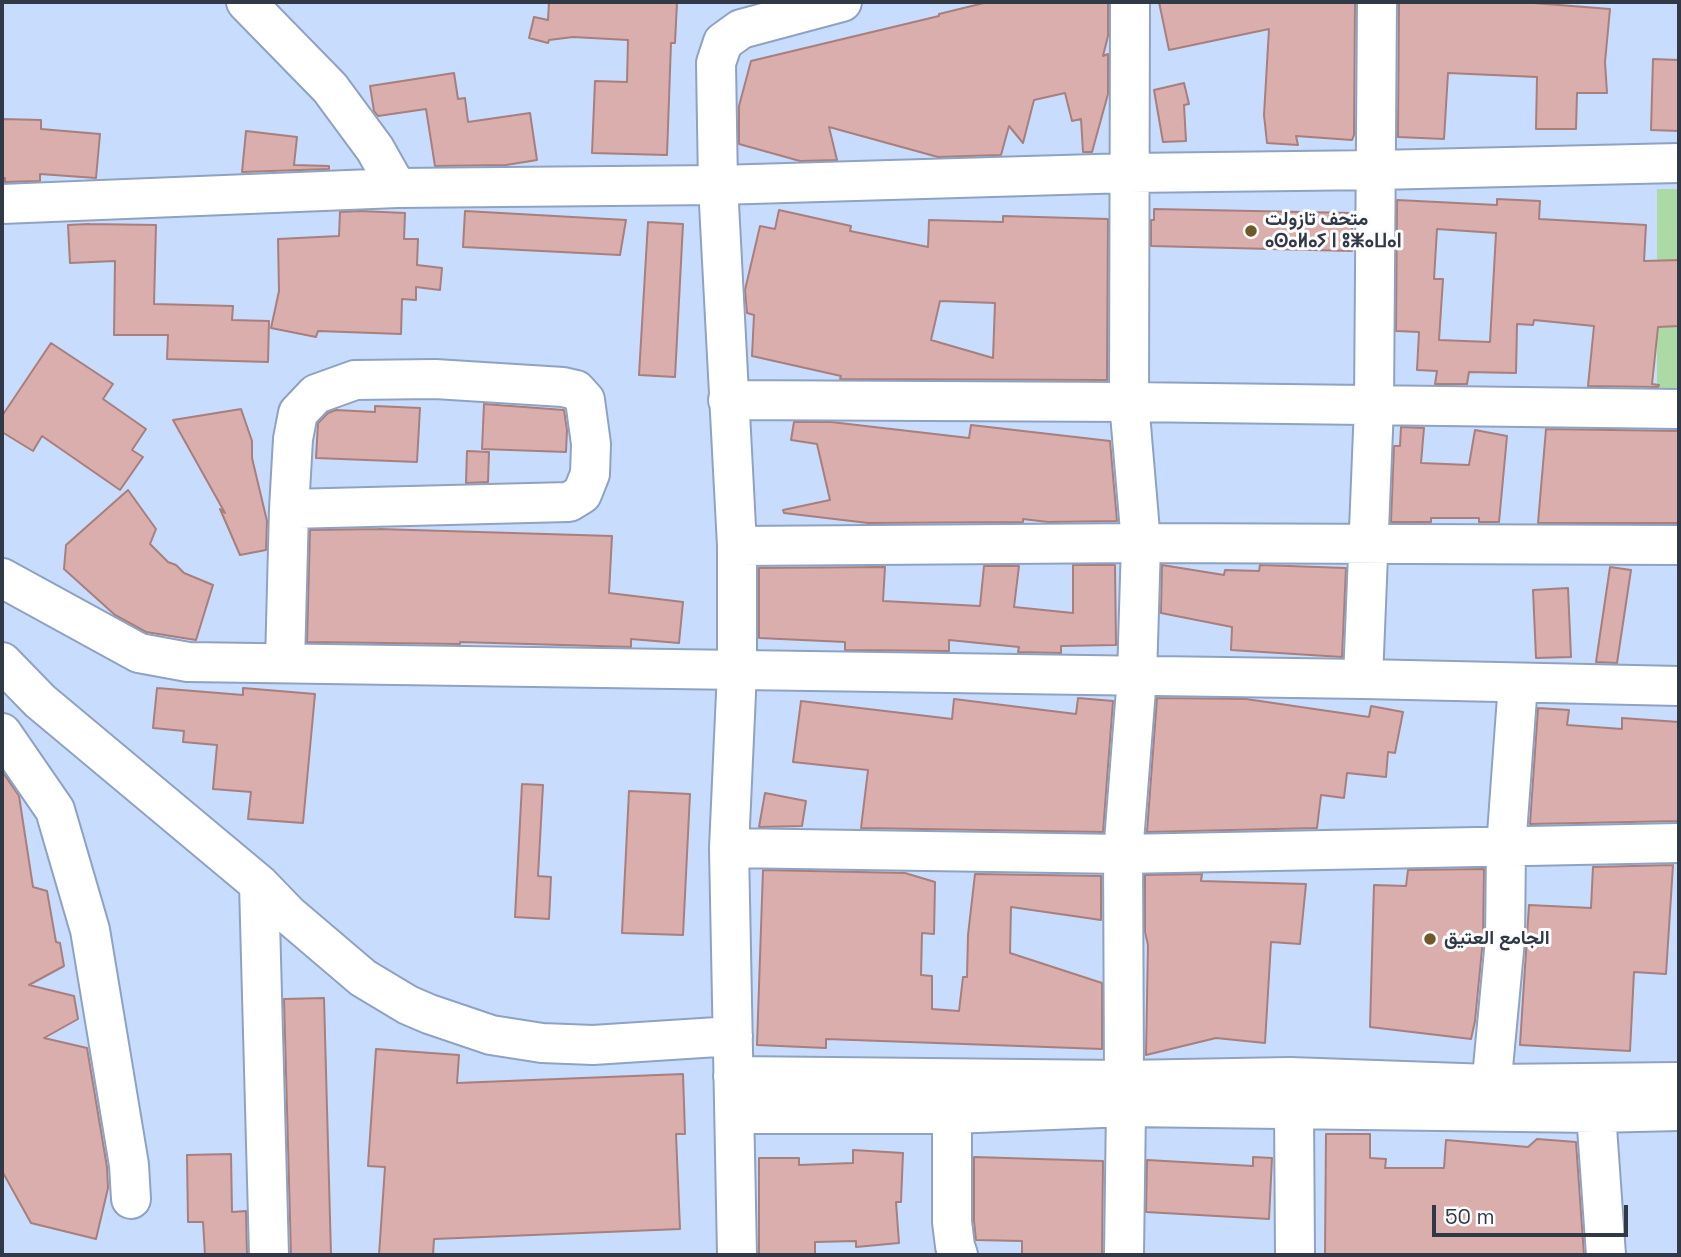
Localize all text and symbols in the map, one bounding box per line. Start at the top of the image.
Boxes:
place label: متحف تازولت ⴰⵙⴰⵍⴰⵢ ⵏ ⵓⵥⴰⵡⴰⵏ [1265,209,1402,253]
marker: متحف تازولت ⴰⵙⴰⵍⴰⵢ ⵏ ⵓⵥⴰⵡⴰⵏ [1243,223,1259,239]
place label: الجامع العتيق [1444,928,1550,950]
marker: الجامع العتيق [1422,931,1438,947]
scale bar [1436,1190,1632,1234]
text: 50 m [1445,1203,1495,1230]

